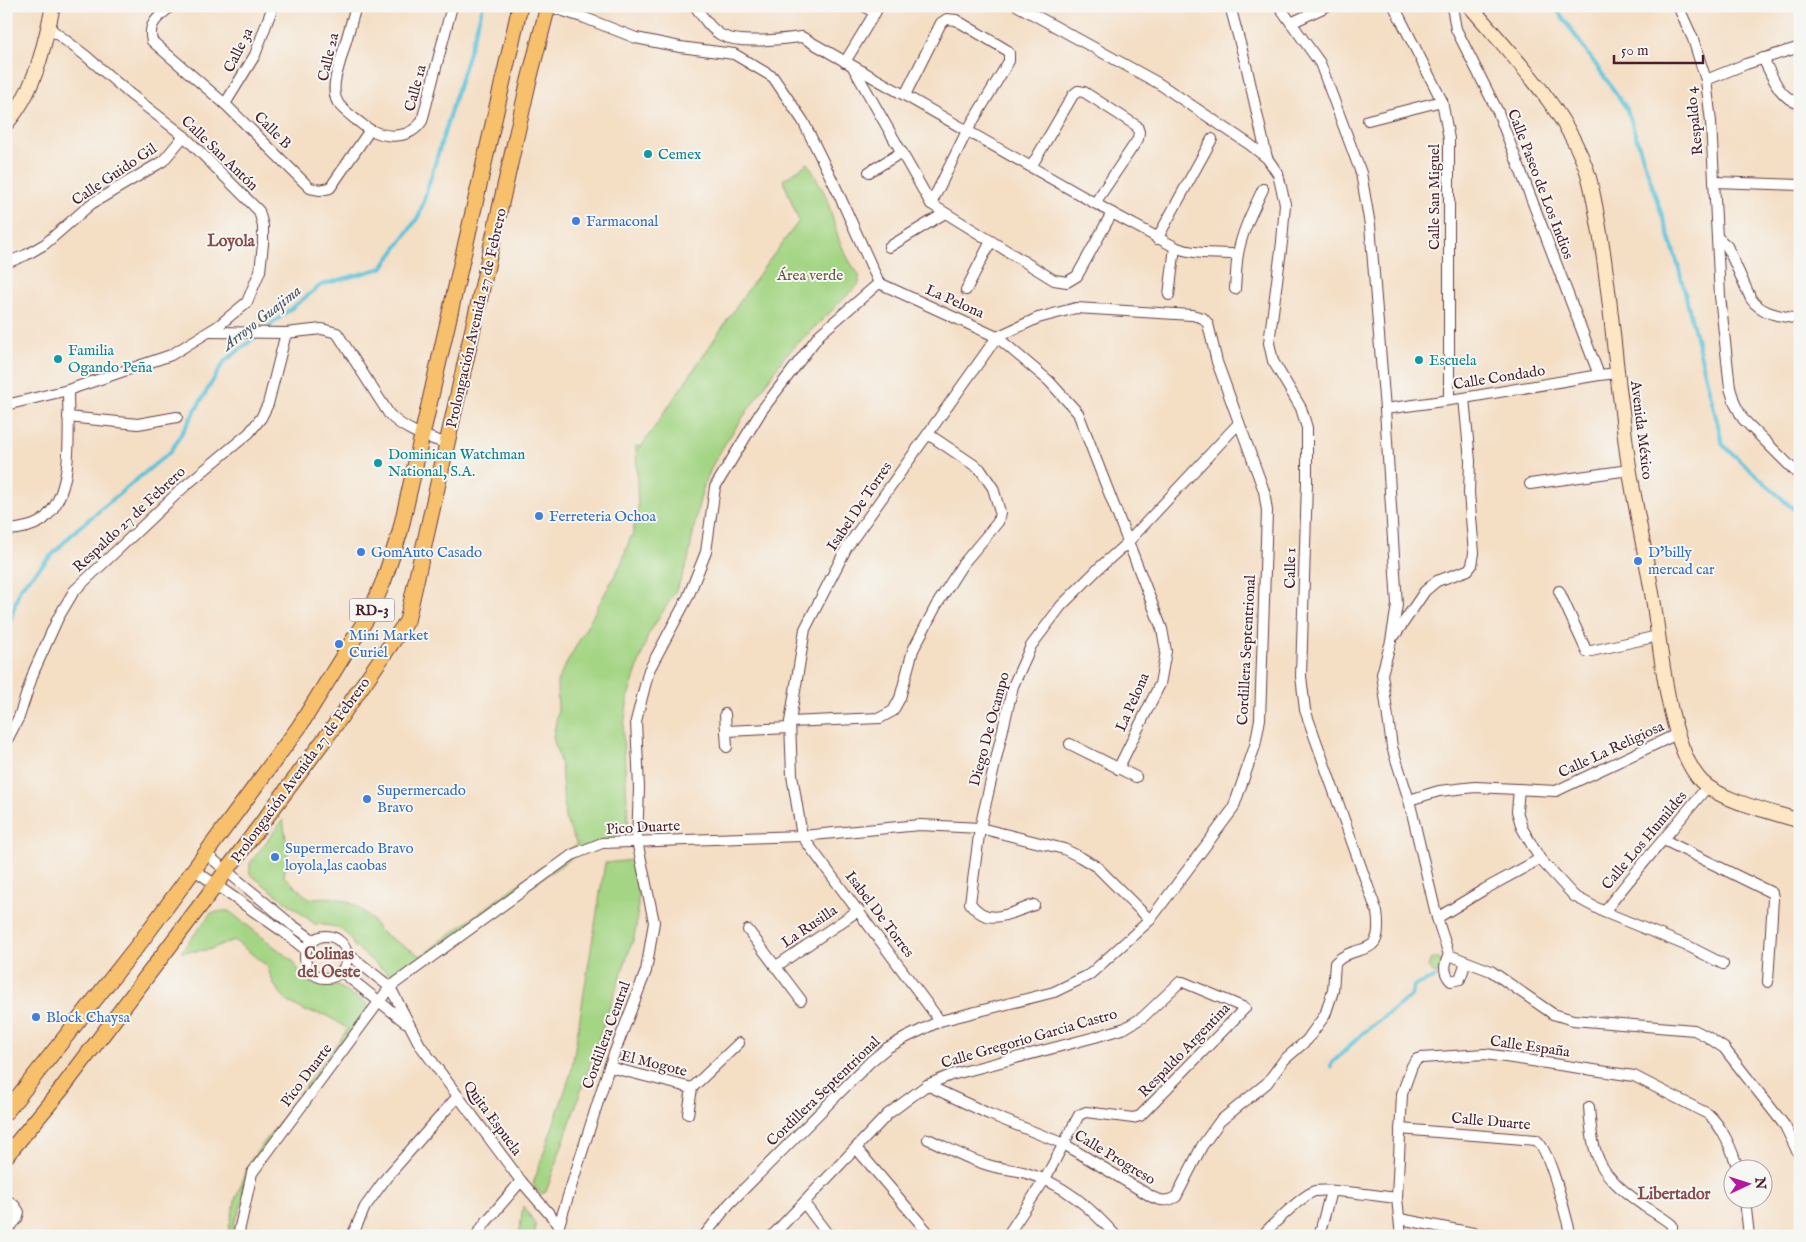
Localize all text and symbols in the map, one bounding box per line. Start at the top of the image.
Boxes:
street label: Calle 3a [219,24,258,76]
street label: Calle 2a [314,31,343,83]
scale bar [1614,32,1702,64]
text: 50 m [1621,41,1649,60]
street label: Calle 1a [400,62,431,114]
street label: Respaldo 4 [1681,85,1708,156]
street label: Calle Paseo de Los Indios [1503,106,1578,262]
street label: Calle B [250,108,295,153]
street label: Calle San Antón [177,112,262,195]
street label: Calle Guido Gil [68,138,161,210]
street label: Calle San Miguel [1425,143,1444,250]
place label: Cemex [658,145,702,164]
marker: Cemex [642,148,654,160]
street label: Prolongación Avenida 27 de Febrero [442,206,511,430]
place label: Farmaconal [586,212,659,231]
marker: Farmaconal [570,215,582,227]
district label: Loyola [207,232,256,252]
park label: Área verde [776,266,843,285]
street label: La Pelona [922,280,988,323]
water label: Arroyo Guajima [217,281,306,357]
place label: Familia Ogando Peña [68,341,153,377]
place label: Escuela [1429,351,1477,370]
marker: Familia Ogando Peña [52,353,64,365]
marker: Escuela [1413,354,1425,366]
street label: Calle Condado [1452,361,1546,394]
street label: Avenida México [1626,378,1657,481]
place label: Dominican Watchman National, S.A. [388,445,525,481]
marker: Dominican Watchman National, S.A. [372,457,384,469]
street label: Isabel De Torres [823,458,896,554]
street label: Respaldo 27 de Febrero [69,462,190,576]
place label: Ferreteria Ochoa [549,507,656,526]
marker: Ferreteria Ochoa [533,510,545,522]
place label: GomAuto Casado [371,543,482,562]
place label: D’billy mercad car [1648,543,1715,579]
marker: GomAuto Casado [355,546,367,558]
street label: Calle 1 [1281,547,1300,589]
marker: D’billy mercad car [1632,555,1644,567]
street label: Cordillera Septentrional [1233,574,1260,726]
road number: RD-3 [350,598,394,622]
place label: Mini Market Curiel [349,626,428,662]
marker: Mini Market Curiel [333,638,345,650]
street label: La Pelona [1111,669,1154,735]
street label: Diego De Ocampo [965,670,1014,788]
street label: Prolongación Avenida 27 de Febrero [227,674,374,867]
street label: Calle La Religiosa [1555,716,1667,782]
place label: Supermercado Bravo [377,781,466,817]
street label: Calle Los Humildes [1598,787,1691,894]
marker: Supermercado Bravo [361,793,373,805]
street label: Pico Duarte [605,816,681,839]
place label: Supermercado Bravo loyola,las caobas [285,839,414,875]
marker: Supermercado Bravo loyola,las caobas [269,851,281,863]
street label: Isabel De Torres [841,867,918,961]
street label: La Rusilla [778,900,841,952]
district label: Colinas del Oeste [298,945,361,983]
street label: Cordillera Central [578,978,635,1092]
street label: Respaldo Argentina [1135,999,1235,1101]
street label: Calle Gregorio Garcia Castro [939,1004,1119,1073]
place label: Block Chaysa [46,1008,130,1027]
marker: Block Chaysa [30,1011,42,1023]
street label: Cordillera Septentrional [763,1032,885,1150]
street label: Calle España [1489,1032,1572,1062]
street label: Pico Duarte [276,1040,336,1111]
street label: El Mogote [619,1046,689,1081]
street label: Quita Espuela [459,1077,526,1160]
street label: Calle Duarte [1451,1109,1531,1134]
street label: Calle Progreso [1071,1126,1159,1189]
north arrow [1724,1160,1774,1210]
text: N [1751,1175,1769,1190]
district label: Libertador [1638,1185,1711,1205]

